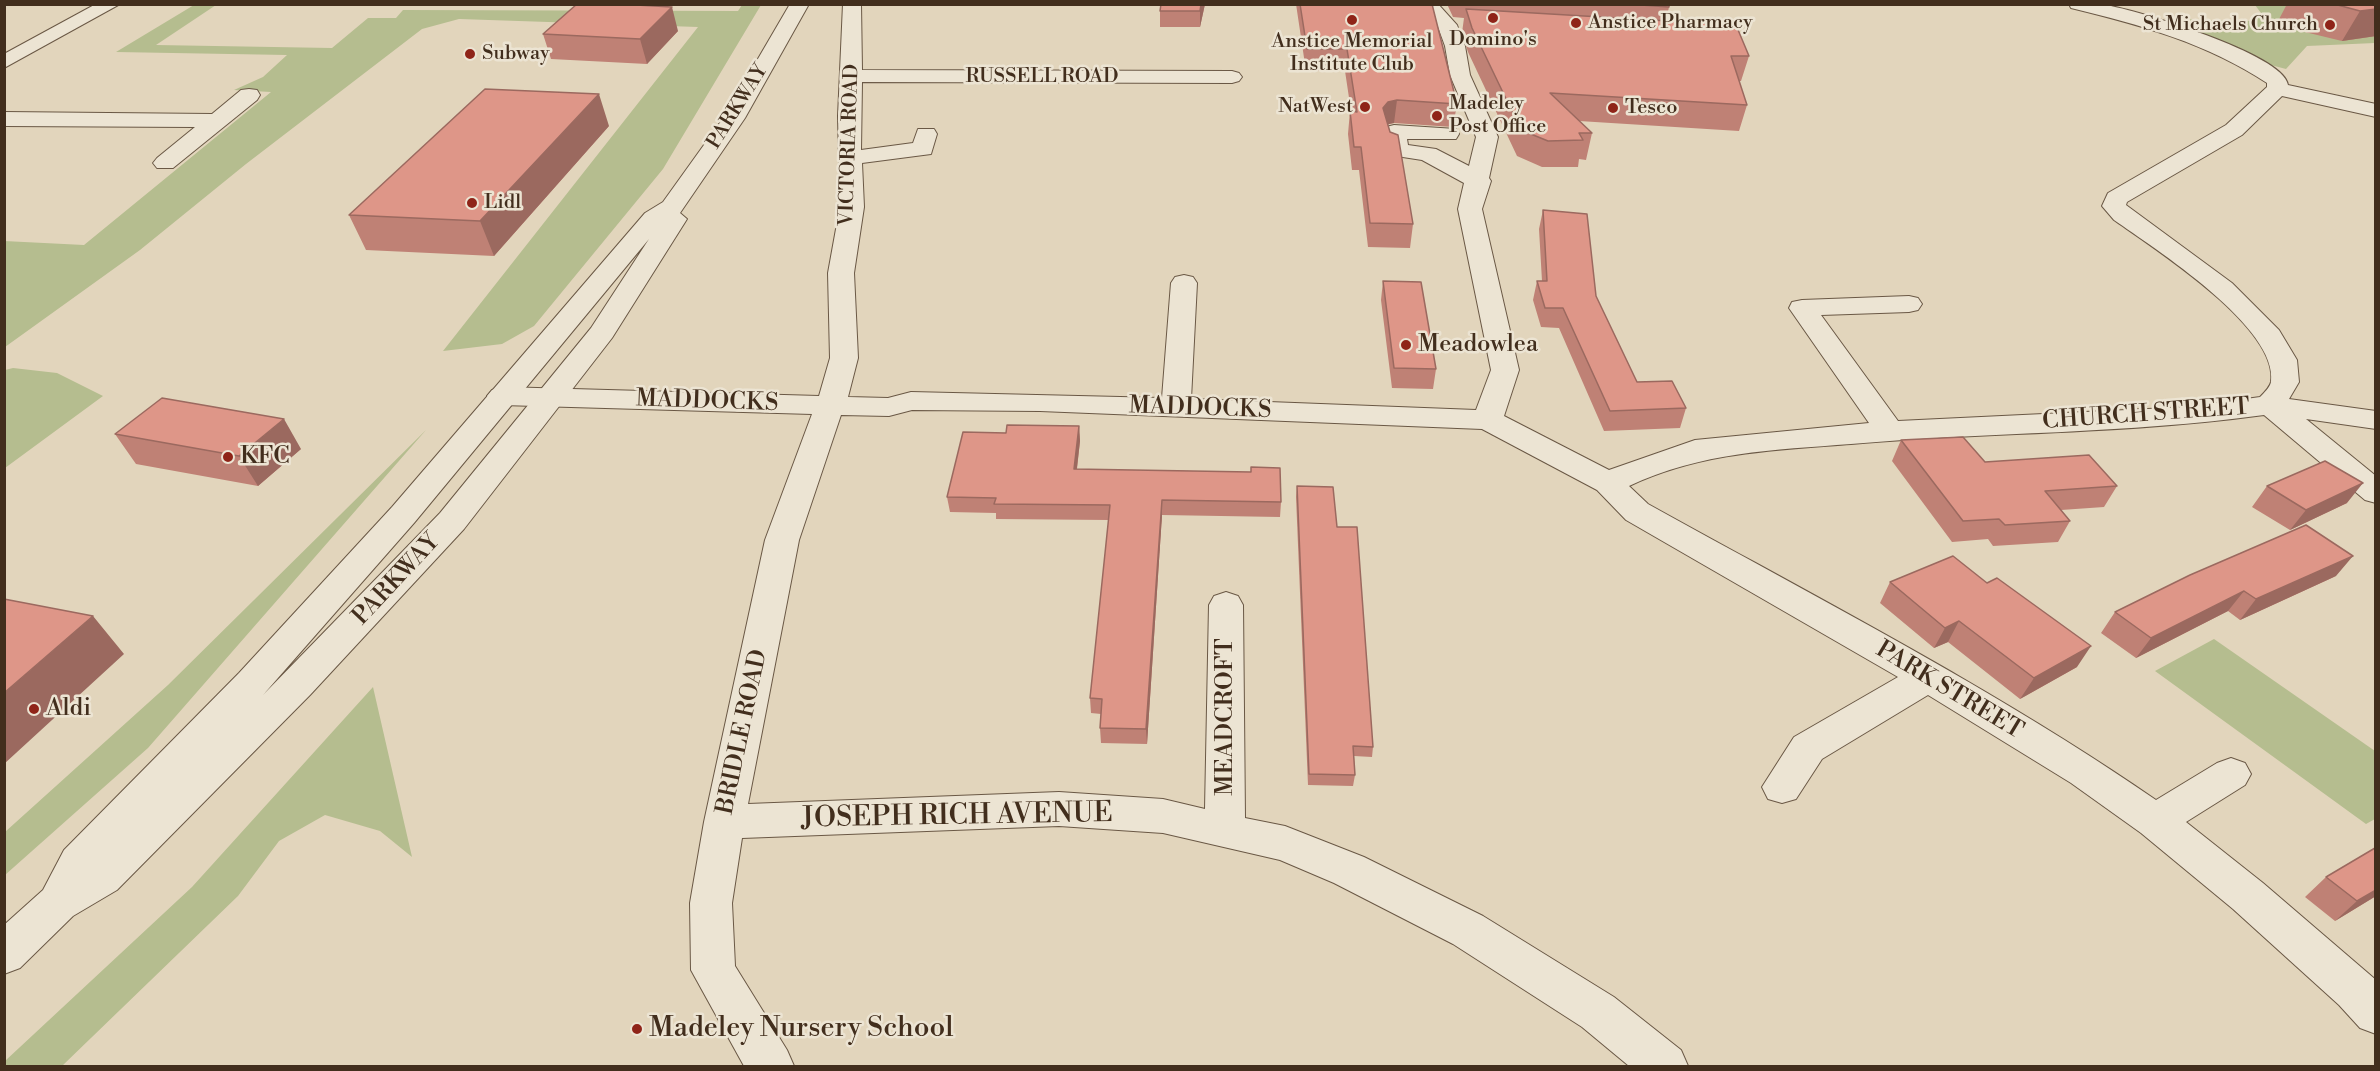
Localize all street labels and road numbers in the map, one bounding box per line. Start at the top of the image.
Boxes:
street label: PARKWAY [703,60,773,154]
street label: VICTORIA ROAD [835,64,865,226]
street label: RUSSELL ROAD [966,65,1118,89]
street label: MADDOCKS [635,385,779,419]
street label: MADDOCKS [1128,392,1272,426]
street label: CHURCH STREET [2041,393,2251,437]
street label: PARKWAY [347,528,447,632]
street label: PARK STREET [1870,636,2028,746]
street label: MEADCROFT [1212,638,1240,796]
street label: BRIDLE ROAD [711,647,775,817]
street label: JOSEPH RICH AVENUE [801,797,1113,837]

